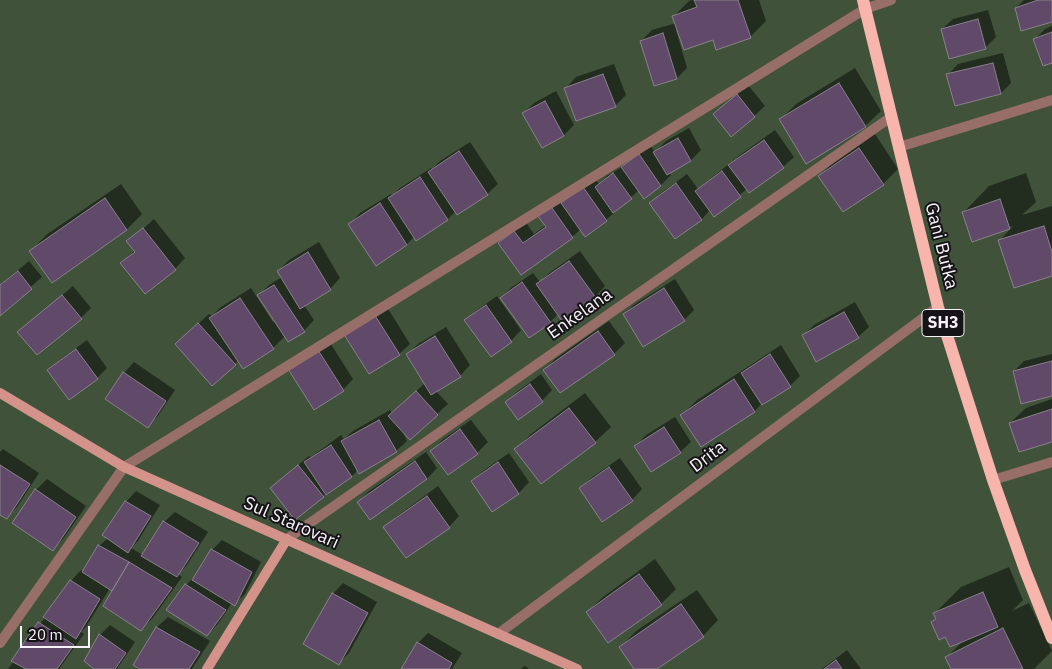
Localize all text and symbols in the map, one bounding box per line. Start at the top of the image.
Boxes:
street label: Gani Butka [920,201,962,291]
street label: Enkelana [543,284,617,344]
road number: SH3 [922,309,964,336]
street label: Drita [686,437,730,477]
street label: Sul Starovari [240,492,342,554]
scale bar [22,616,92,648]
text: 20 m [28,625,63,644]

